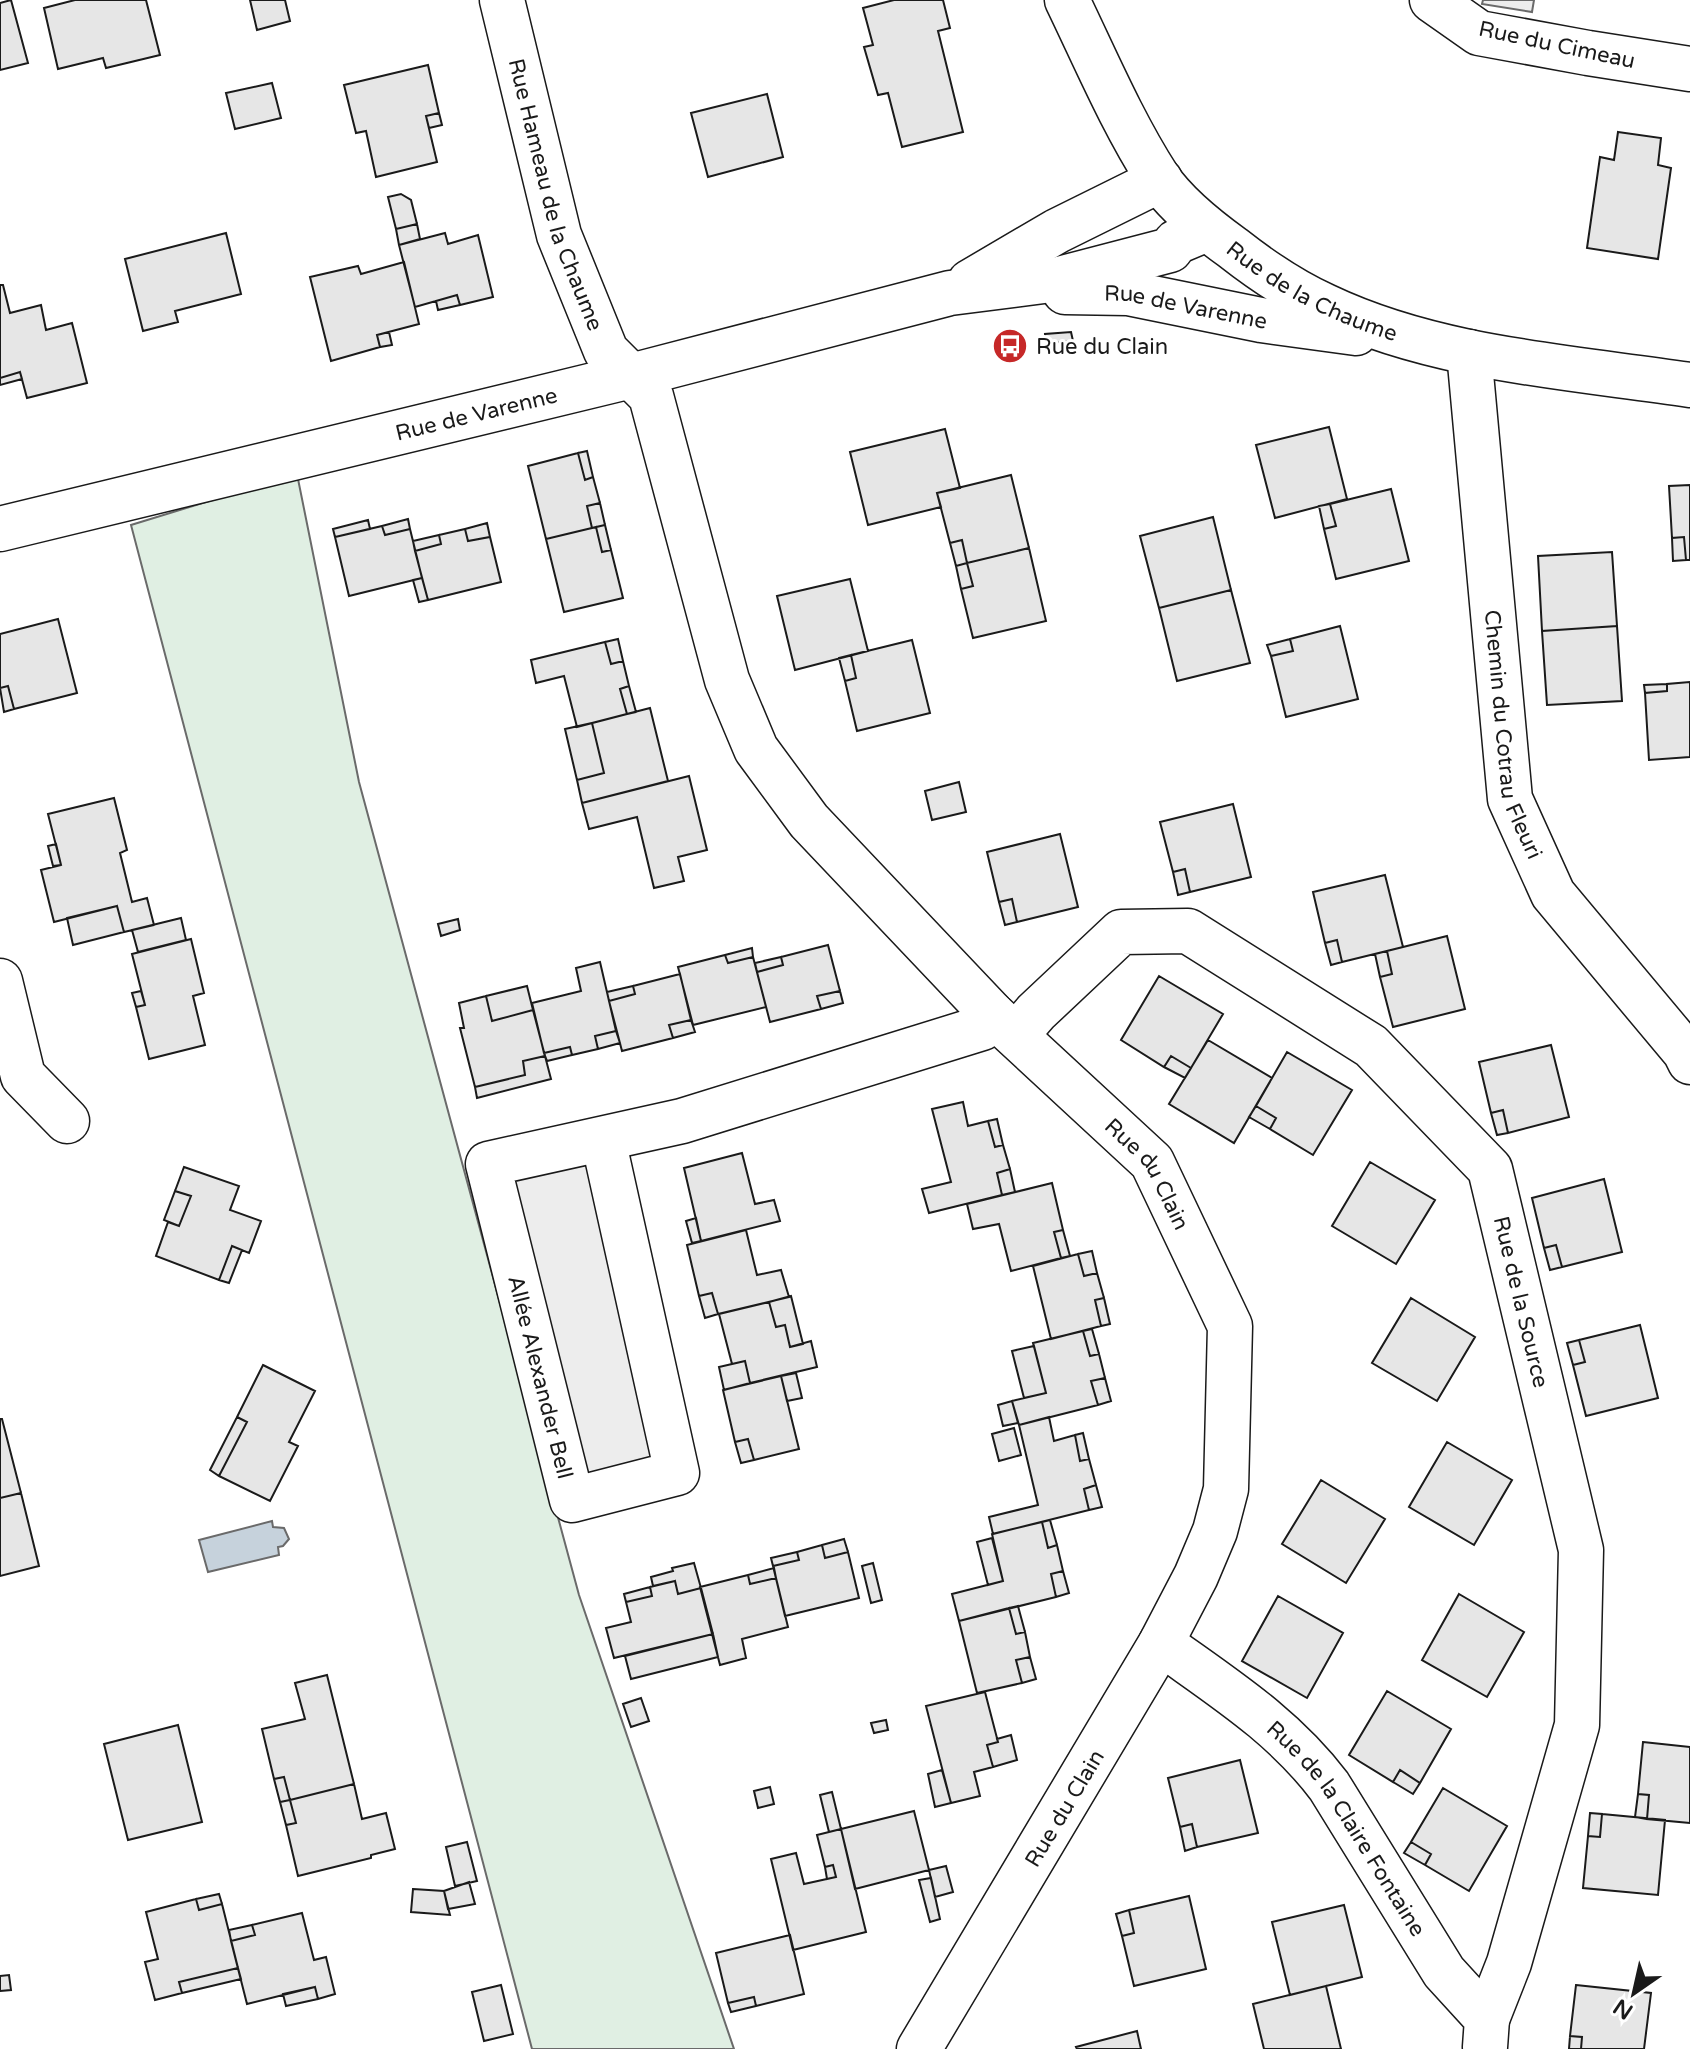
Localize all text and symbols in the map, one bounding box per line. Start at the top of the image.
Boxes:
street label: Rue du Cimeau [1476,16,1637,74]
street label: Rue Hameau de la Chaume [503,56,608,335]
street label: Rue de la Chaume [1221,236,1400,347]
street label: Rue de Varenne [1104,281,1269,335]
bus stop icon: Rue du Clain [991,327,1029,365]
place label: Rue du Clain [1036,334,1168,360]
street label: Rue de Varenne [393,382,560,447]
street label: Chemin du Cotrau Fleuri [1479,609,1547,863]
street label: Rue du Clain [1099,1113,1194,1234]
street label: Rue de la Source [1488,1214,1554,1390]
street label: Allée Alexander Bell [502,1273,578,1482]
street label: Rue de la Claire Fontaine [1261,1715,1431,1941]
street label: Rue du Clain [1020,1745,1110,1872]
north arrow [1594,1953,1674,2033]
text: N [1609,1993,1638,2024]

